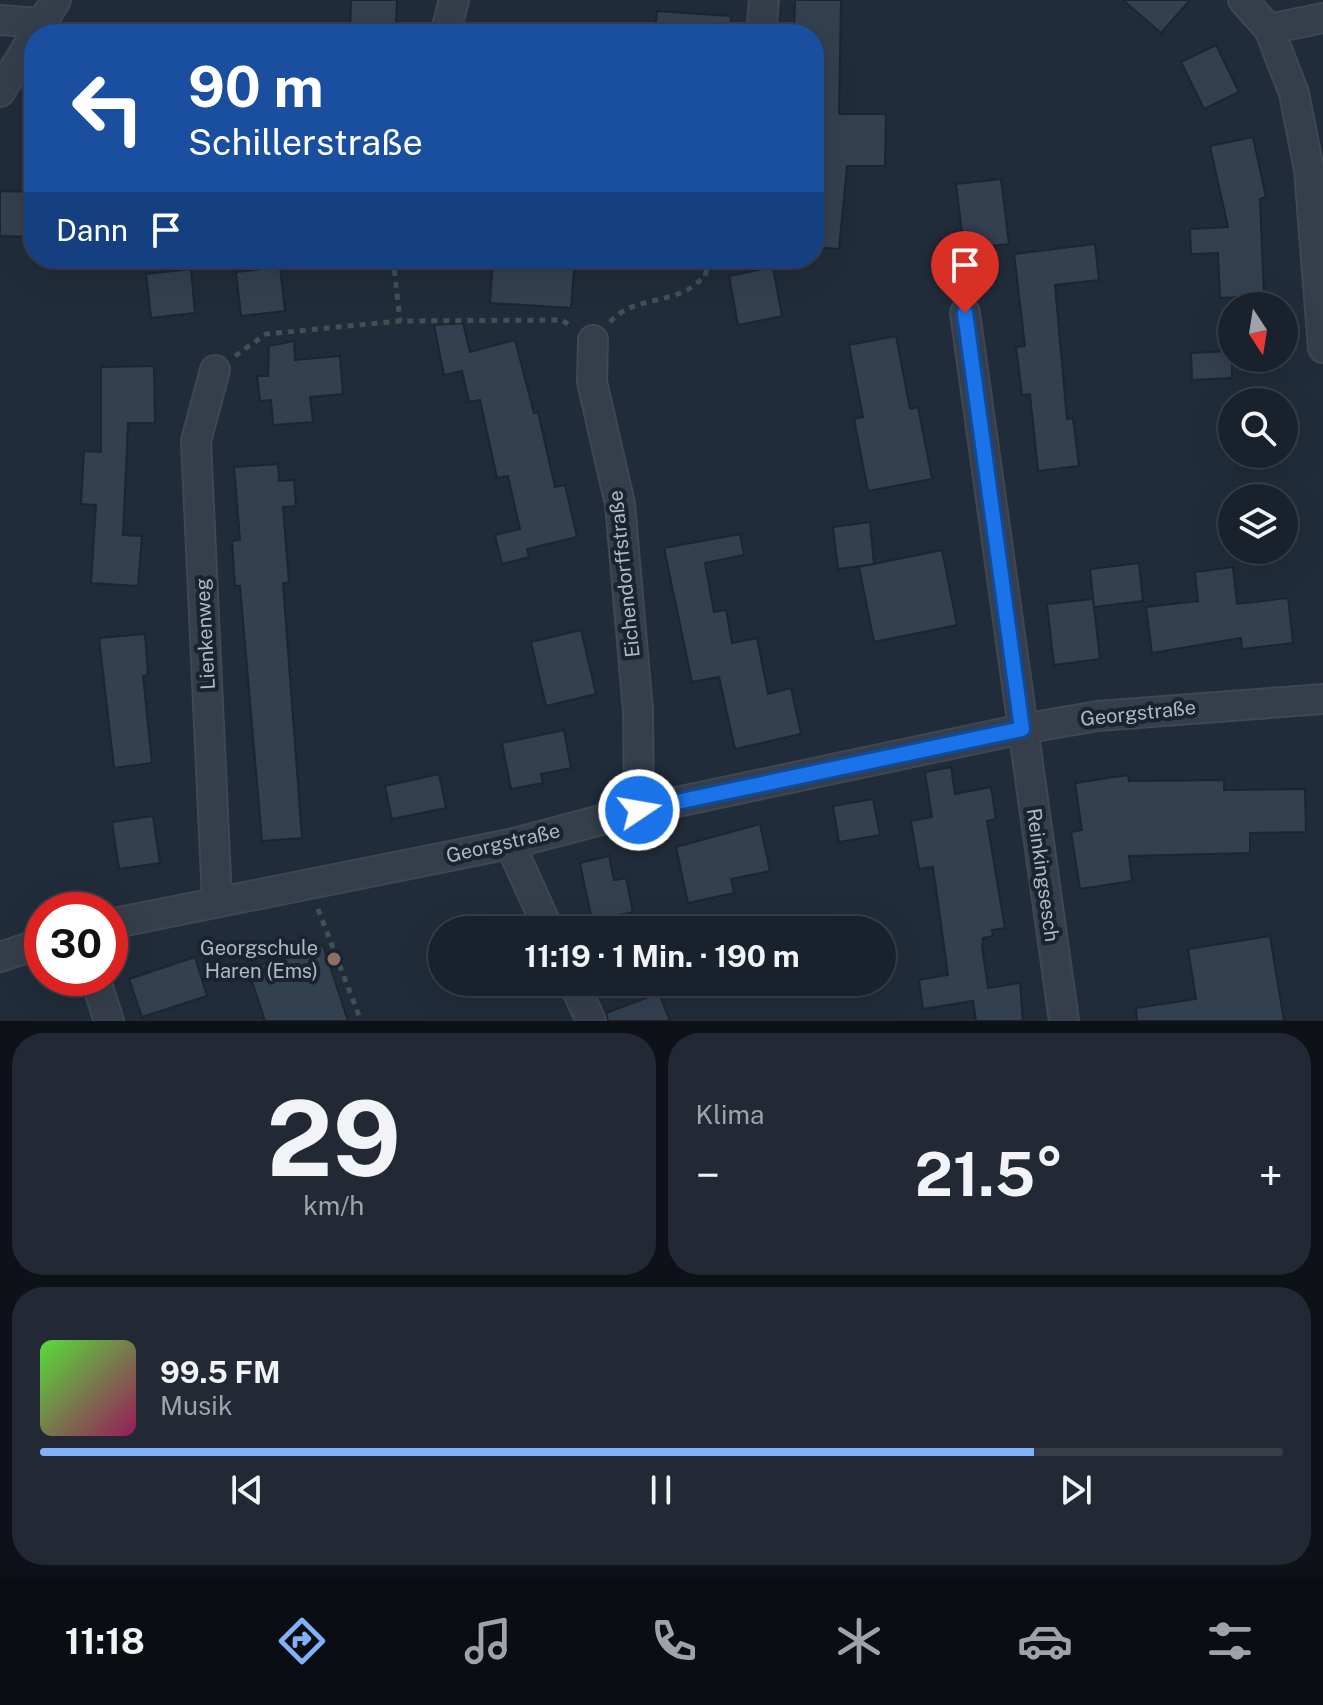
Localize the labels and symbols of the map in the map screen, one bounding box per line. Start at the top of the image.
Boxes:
pin [931,231,999,313]
north arrow [1218,292,1298,372]
street label: Eichendorffstraße [603,489,645,659]
street label: Lienkenweg [190,578,220,690]
street label: Georgstraße [1079,695,1197,731]
position arrow [597,768,681,852]
street label: Reinkingsesch [1022,807,1064,943]
street label: Georgstraße [444,818,562,868]
speed limit sign: 30 [24,892,128,996]
place label: Georgschule Haren (Ems) [200,936,318,983]
marker: Georgschule Haren (Ems) [325,950,343,968]

